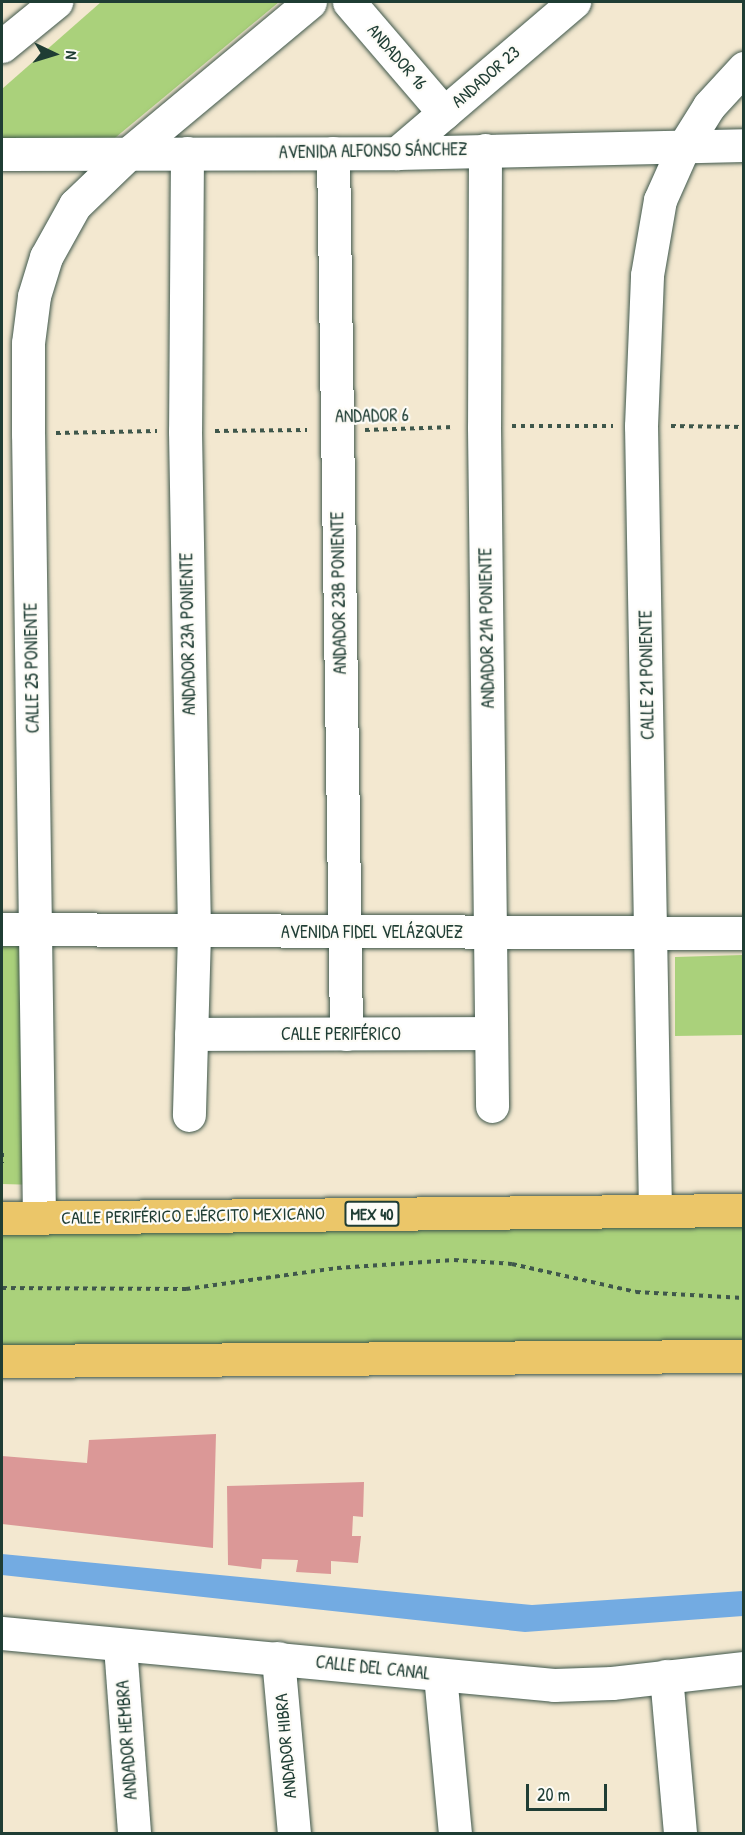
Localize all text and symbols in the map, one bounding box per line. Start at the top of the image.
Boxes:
street label: ANDADOR 16 [363,20,431,94]
north arrow [24,24,84,84]
street label: ANDADOR 23 [448,42,524,112]
text: N [61,50,83,60]
street label: AVENIDA ALFONSO SÁNCHEZ [279,139,467,163]
street label: ANDADOR 6 [335,405,409,427]
street label: ANDADOR 23B PONIENTE [327,511,351,675]
street label: ANDADOR 21A PONIENTE [475,547,499,709]
street label: ANDADOR 23A PONIENTE [176,553,200,715]
street label: CALLE 25 PONIENTE [20,602,44,734]
street label: CALLE 21 PONIENTE [635,610,659,740]
street label: AVENIDA FIDEL VELÁZQUEZ [281,921,463,943]
street label: CALLE PERIFÉRICO [281,1023,401,1045]
road number: MEX 40 [344,1201,400,1227]
street label: CALLE PERIFÉRICO EJÉRCITO MEXICANO [61,1203,325,1229]
street label: CALLE DEL CANAL [315,1651,431,1685]
street label: ANDADOR HEMBRA [112,1680,142,1800]
street label: ANDADOR HIBRA [271,1693,301,1799]
scale bar [529,1772,610,1810]
text: 20 m [537,1782,570,1807]

